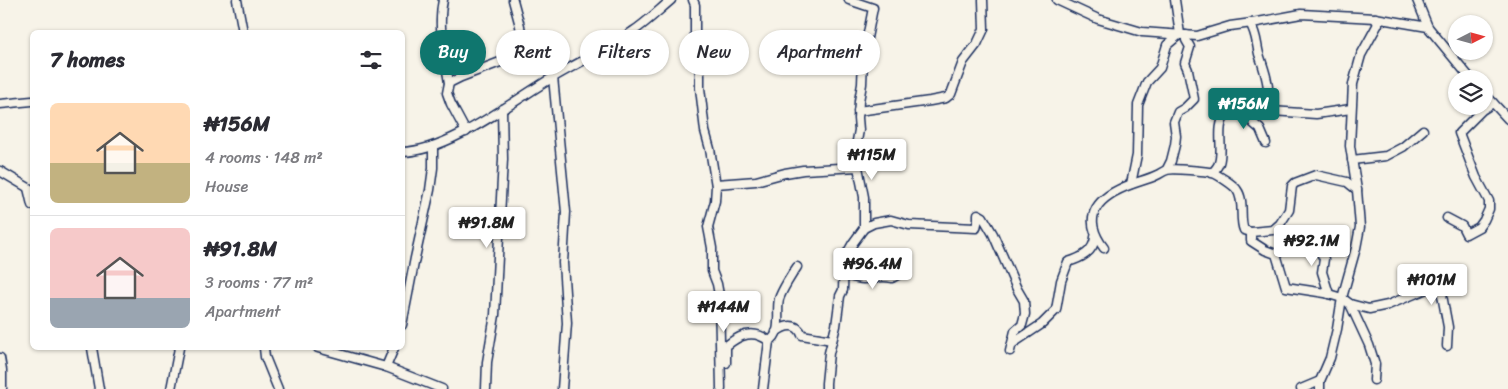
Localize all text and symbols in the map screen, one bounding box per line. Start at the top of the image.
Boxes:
north arrow [1448,15,1492,60]
map controls [1448,15,1493,115]
chip: Buy [420,30,486,75]
chip: Rent [496,30,570,75]
chip: Filters [580,30,669,75]
chip: New [679,30,749,75]
chip: Apartment [759,30,880,75]
text: 7 homes [50,41,125,79]
icon: filters [357,46,385,74]
button: layers [1448,70,1493,115]
pin: ₦156M [1209,88,1279,130]
text: ₦156M [1219,89,1269,118]
text: ₦156M [205,105,270,143]
icon: home [90,123,150,183]
pin: ₦115M [837,138,907,181]
text: ₦115M [848,140,896,169]
text: 4 rooms · 148 m² [205,143,323,172]
text: House [205,172,248,201]
pin: ₦91.8M [446,206,528,249]
text: ₦91.8M [460,208,514,237]
pin: ₦92.1M [1271,224,1353,267]
text: ₦92.1M [1285,226,1339,255]
text: ₦91.8M [205,230,277,268]
icon: home [90,248,150,308]
pin: ₦96.4M [832,248,914,290]
text: ₦96.4M [844,249,902,278]
pin: ₦101M [1397,264,1467,306]
text: ₦101M [1408,265,1456,294]
text: 3 rooms · 77 m² [205,268,313,297]
pin: ₦144M [689,290,759,333]
text: ₦144M [699,292,749,321]
text: Apartment [205,297,281,326]

